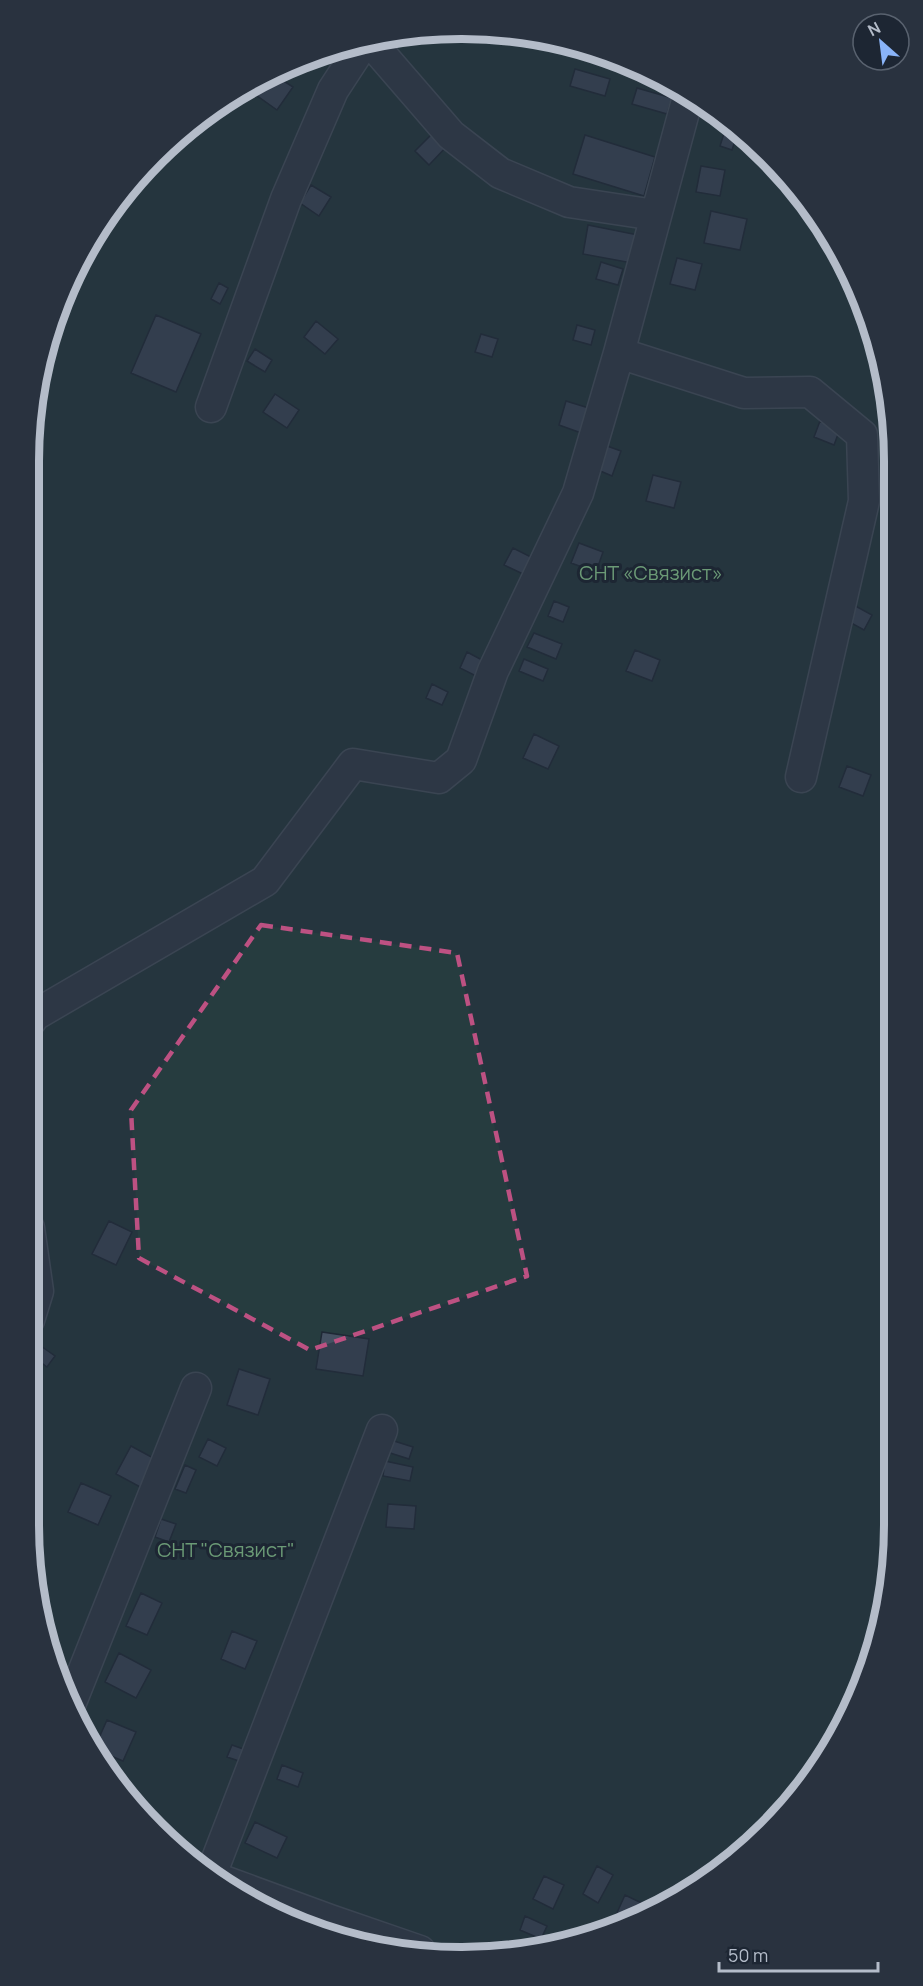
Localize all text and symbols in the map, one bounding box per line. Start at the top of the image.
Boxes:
north arrow [851,12,911,72]
text: N [864,16,884,41]
park label: СНТ «Связист» [579,559,723,586]
park label: СНТ "Связист" [157,1536,295,1563]
scale bar [719,1935,878,1973]
text: 50 m [728,1943,768,1967]

